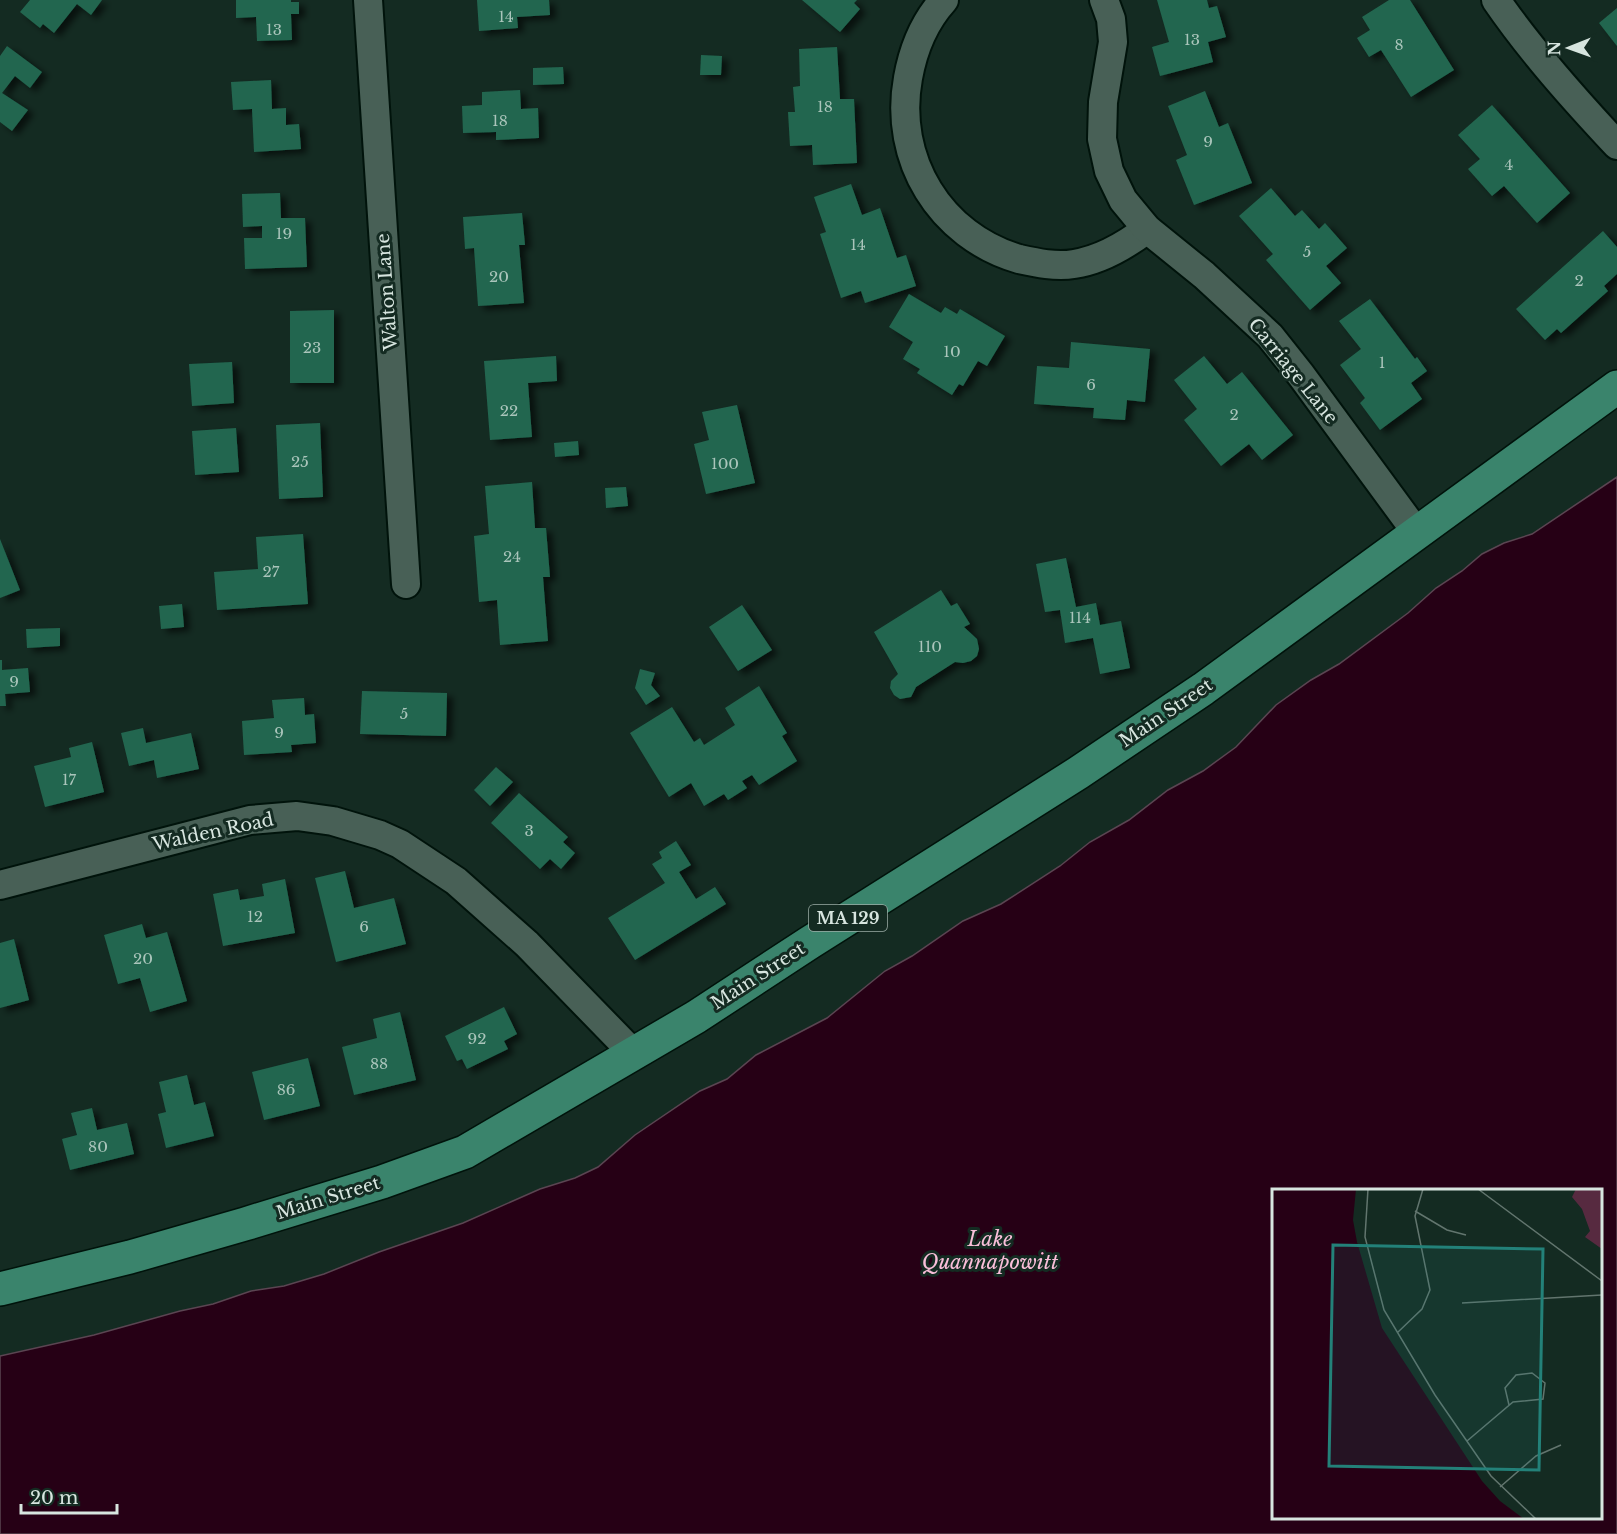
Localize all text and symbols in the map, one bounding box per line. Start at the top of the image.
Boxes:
house number: 14 [498,7,514,26]
north arrow [1539,18,1599,78]
house number: 13 [266,20,282,39]
house number: 13 [1184,30,1200,49]
house number: 8 [1394,35,1404,54]
text: N [1544,41,1564,56]
house number: 18 [817,97,833,116]
house number: 18 [492,111,508,130]
house number: 9 [1203,132,1213,151]
house number: 4 [1505,155,1513,174]
house number: 19 [276,224,292,243]
street label: Walton Lane [372,233,402,352]
house number: 14 [850,235,866,254]
house number: 5 [1303,242,1311,261]
house number: 20 [489,267,509,286]
house number: 2 [1574,271,1584,290]
street label: Carriage Lane [1244,314,1342,428]
house number: 23 [303,338,321,357]
house number: 10 [943,342,961,361]
house number: 1 [1379,353,1385,372]
house number: 6 [1086,375,1096,394]
house number: 22 [500,401,518,420]
house number: 2 [1229,405,1239,424]
house number: 25 [291,452,309,471]
house number: 100 [711,454,739,473]
house number: 24 [503,547,521,566]
house number: 27 [263,562,280,581]
house number: 114 [1069,608,1091,627]
house number: 110 [918,637,942,656]
house number: 9 [9,672,19,691]
street label: Main Street [1115,674,1217,752]
house number: 5 [400,704,408,723]
house number: 9 [274,723,284,742]
house number: 17 [62,770,77,789]
street label: Walden Road [149,808,276,856]
house number: 3 [524,821,534,840]
road number: MA 129 [809,905,887,931]
house number: 12 [247,907,263,926]
house number: 6 [359,917,369,936]
street label: Main Street [707,937,809,1014]
house number: 20 [133,949,153,968]
house number: 92 [468,1029,486,1048]
house number: 88 [370,1054,388,1073]
house number: 86 [277,1080,295,1099]
house number: 80 [88,1137,108,1156]
street label: Main Street [273,1172,383,1224]
inset map [1272,1189,1602,1519]
water label: Lake Quannapowitt [922,1227,1059,1274]
scale bar [21,1477,117,1515]
text: 20 m [30,1487,78,1509]

